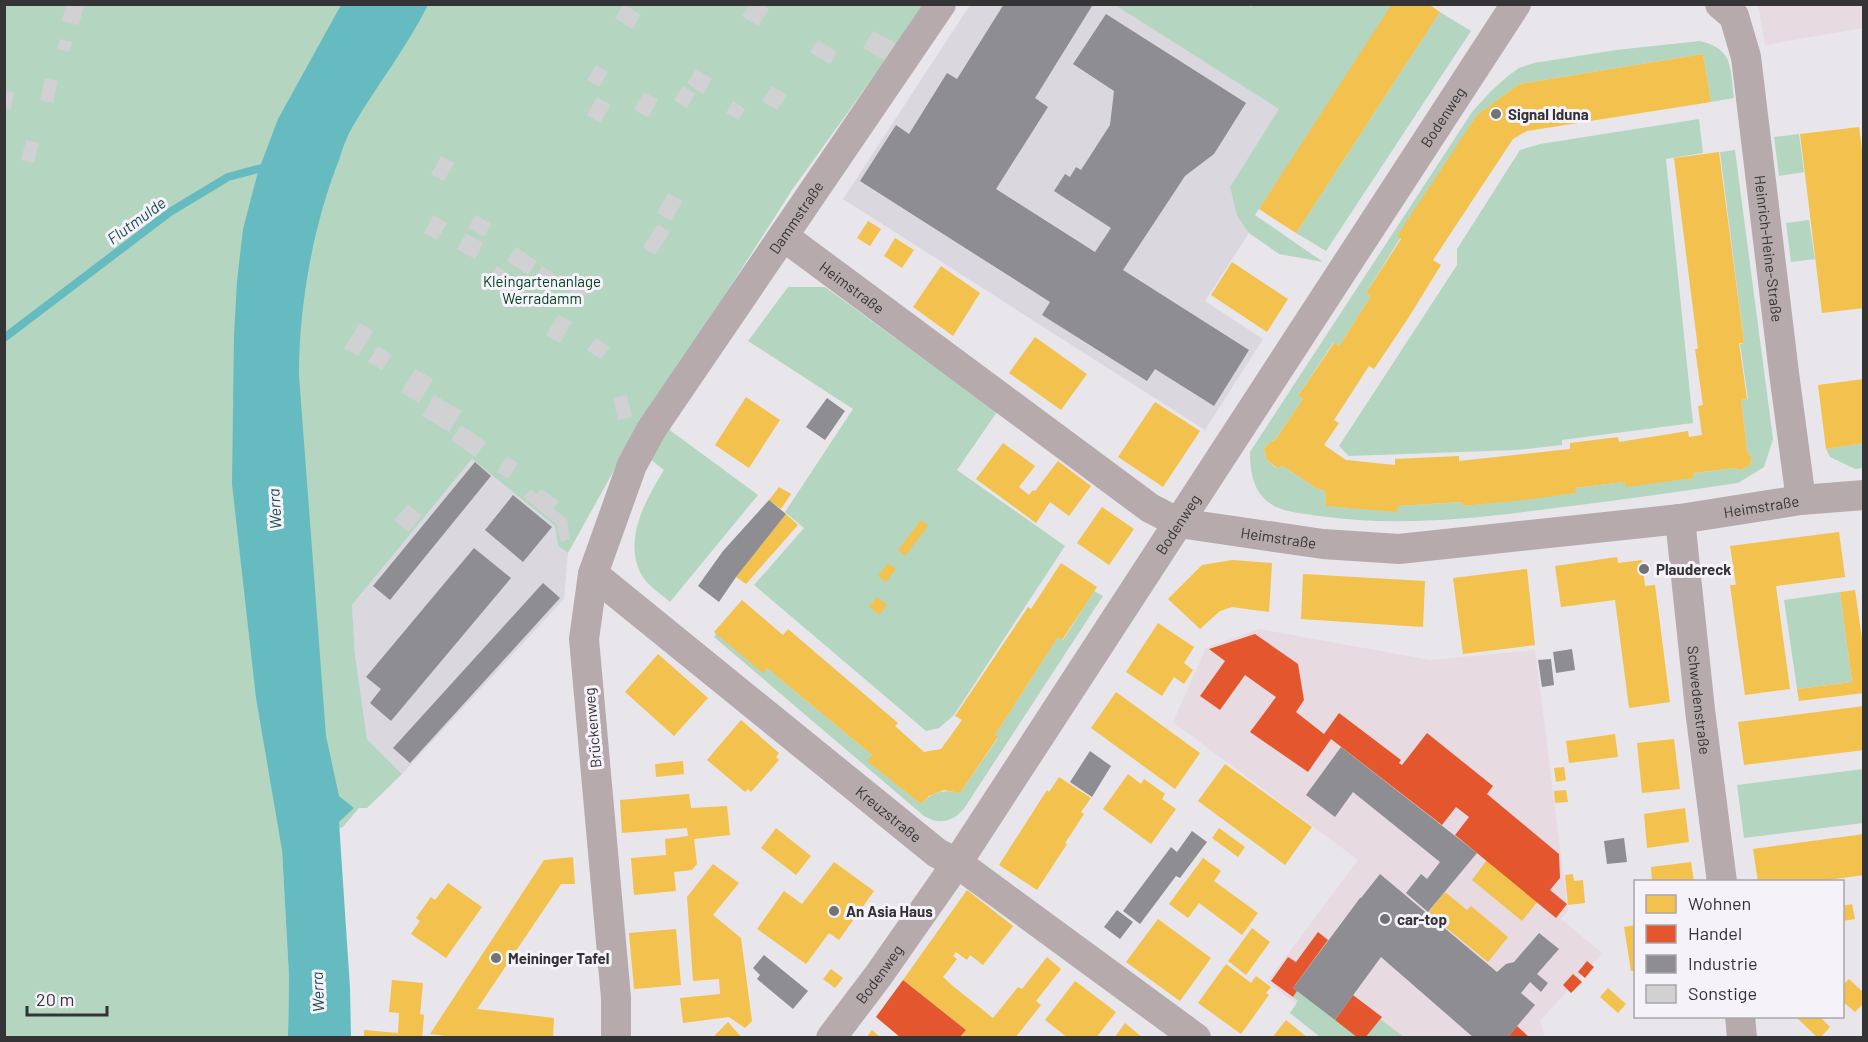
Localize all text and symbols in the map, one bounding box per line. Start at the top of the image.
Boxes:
street label: Bodenweg [1416,83,1469,150]
place label: Signal Iduna [1508,105,1589,123]
marker: Signal Iduna [1489,107,1503,121]
street label: Heinrich-Heine-Straße [1751,174,1787,323]
street label: Dammstraße [765,178,827,257]
water label: Flutmulde [103,192,169,248]
street label: Heimstraße [816,257,888,317]
park label: Kleingartenanlage Werradamm [483,272,601,307]
water label: Werra [263,488,285,530]
street label: Bodenweg [1151,491,1204,558]
street label: Heimstraße [1722,491,1800,521]
street label: Heimstraße [1239,523,1317,552]
place label: Plaudereck [1656,560,1731,578]
marker: Plaudereck [1637,562,1651,576]
street label: Schwedenstraße [1684,645,1715,756]
street label: Brückenweg [580,687,604,769]
street label: Kreuzstraße [852,782,925,846]
legend [1634,880,1844,1018]
text: Wohnen [1688,892,1751,914]
place label: An Asia Haus [846,902,933,920]
marker: An Asia Haus [827,904,841,918]
place label: car-top [1397,910,1447,928]
marker: car-top [1378,912,1392,926]
text: Handel [1688,922,1742,944]
street label: Bodenweg [852,941,906,1007]
place label: Meininger Tafel [508,949,609,967]
marker: Meininger Tafel [489,951,503,965]
text: Industrie [1688,952,1758,974]
water label: Werra [307,971,327,1013]
scale bar [27,979,106,1017]
text: Sonstige [1688,982,1757,1004]
text: 20 m [36,988,74,1010]

